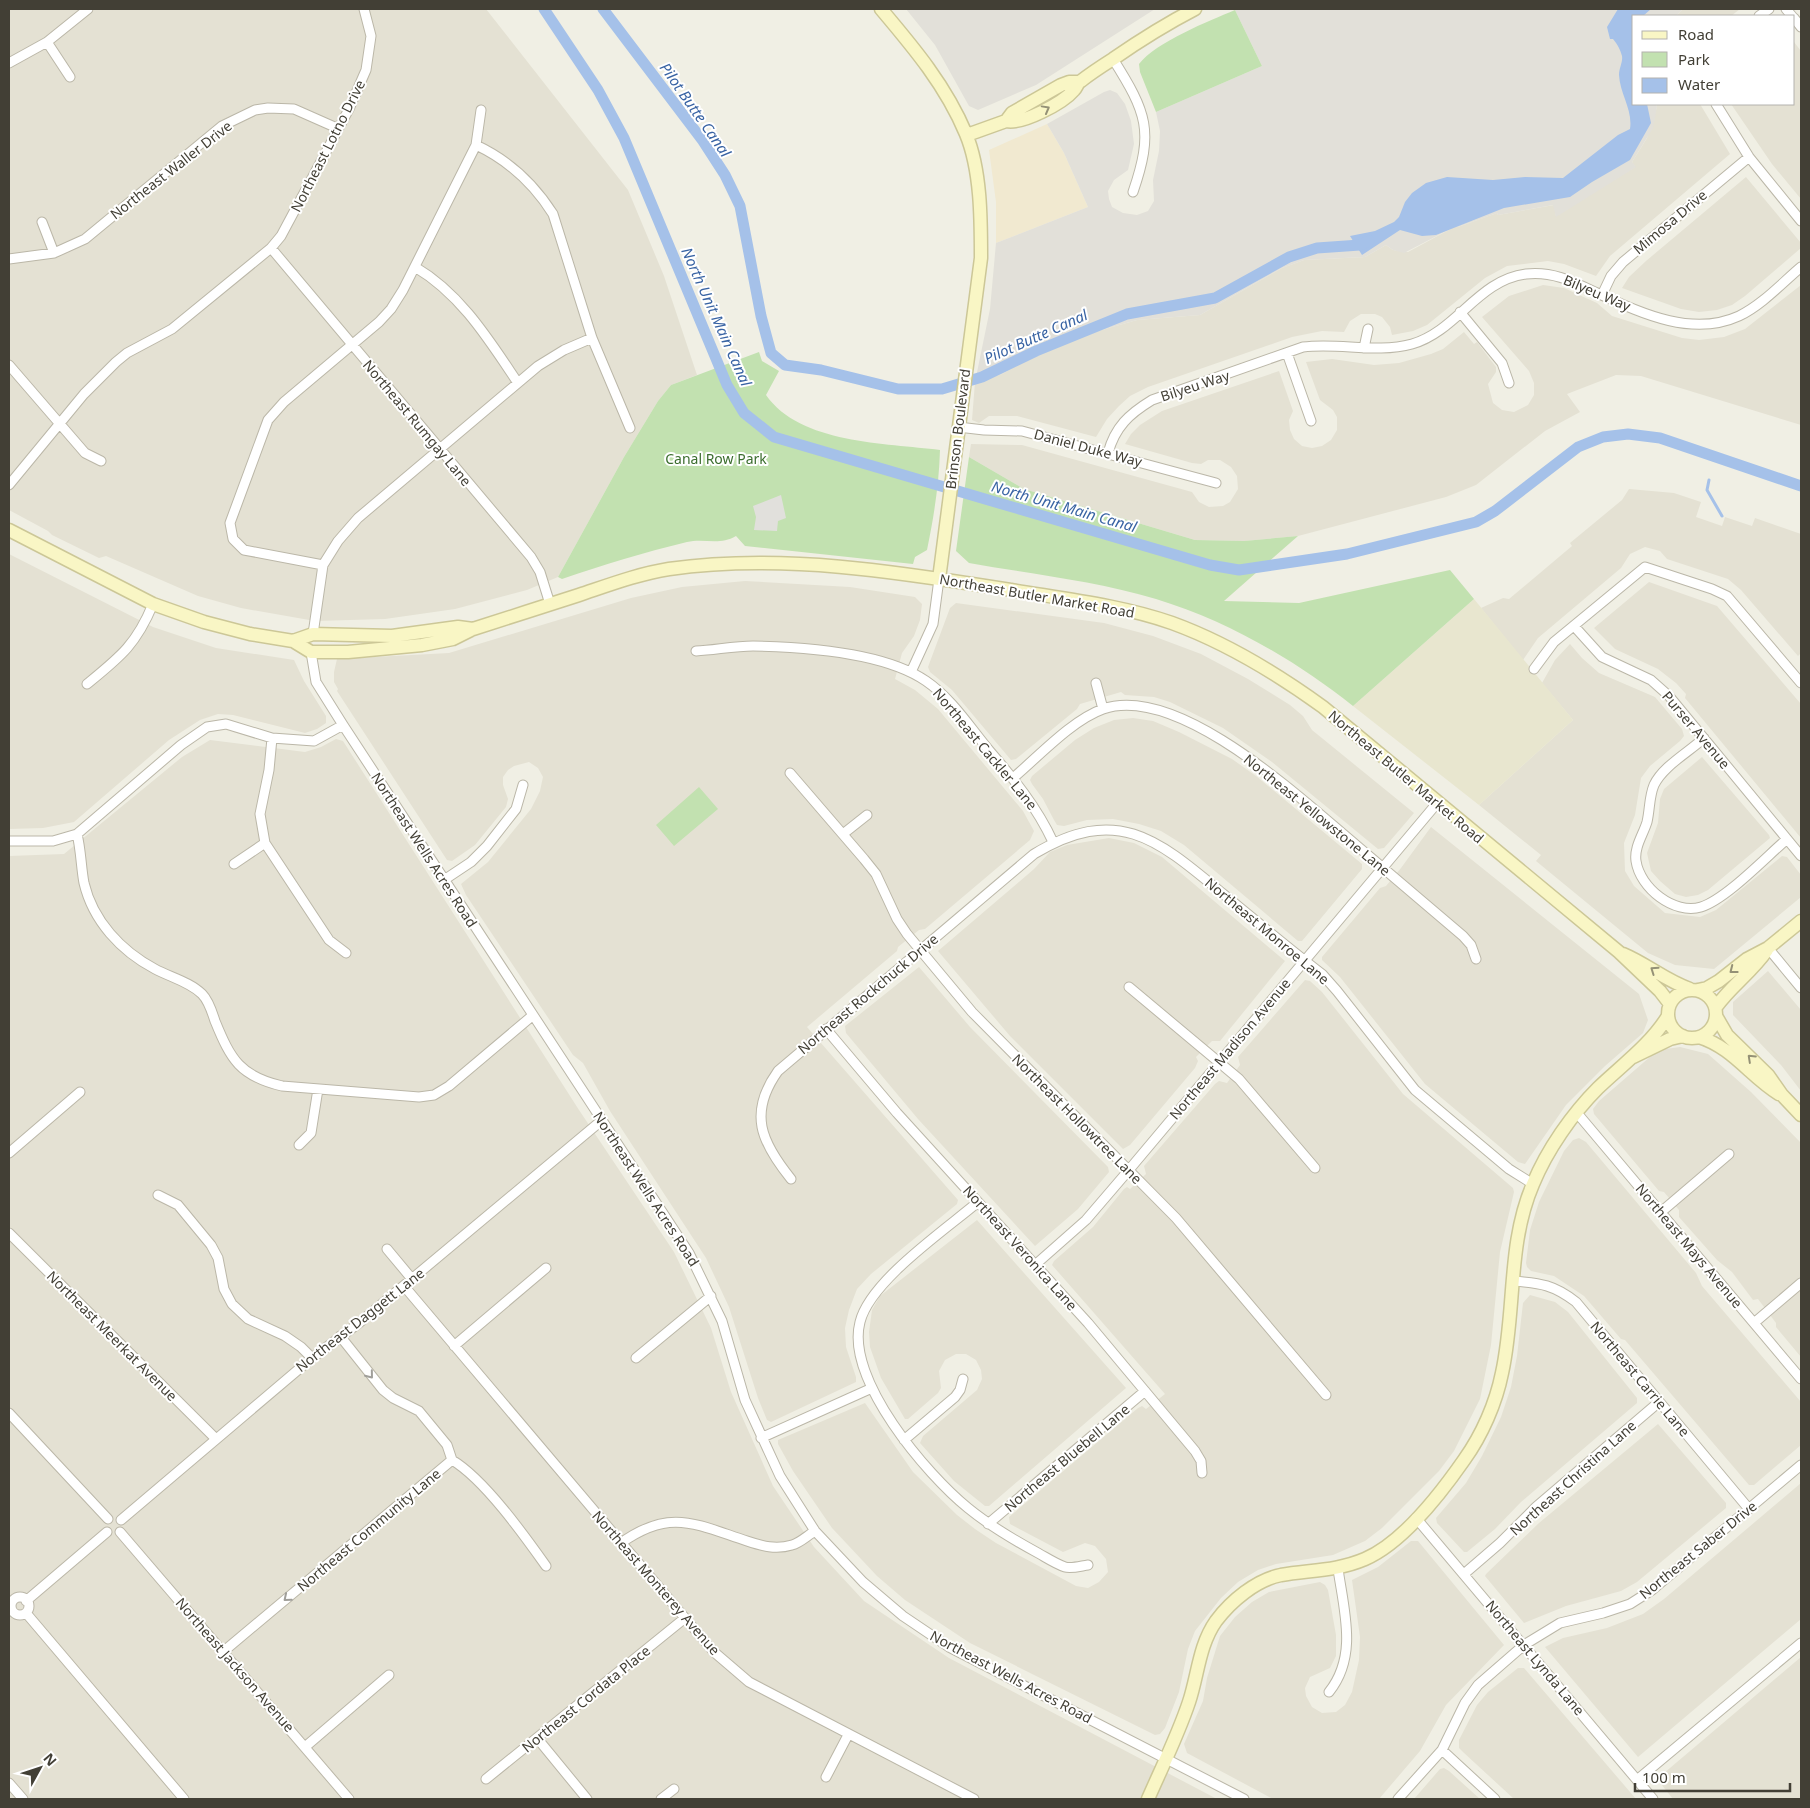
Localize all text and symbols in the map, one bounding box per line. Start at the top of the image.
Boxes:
legend [1632,15,1795,105]
text: Road [1678,24,1714,44]
text: Park [1678,49,1710,69]
water label: Pilot Butte Canal [656,58,736,162]
text: Water [1678,74,1720,94]
street label: Northeast Lotno Drive [286,76,369,215]
one-way arrow [1040,105,1049,115]
street label: Northeast Waller Drive [106,116,236,223]
street label: Mimosa Drive [1629,185,1711,258]
water label: North Unit Main Canal [677,244,757,390]
street label: Bilyeu Way [1561,270,1635,316]
water label: Pilot Butte Canal [981,304,1091,368]
street label: Northeast Rumgay Lane [359,356,476,490]
street label: Bilyeu Way [1158,365,1233,406]
street label: Brinson Boulevard [941,368,974,490]
street label: Daniel Duke Way [1032,424,1145,471]
park label: Canal Row Park [665,449,767,468]
water label: North Unit Main Canal [989,476,1140,537]
street label: Northeast Butler Market Road [938,569,1136,622]
street label: Northeast Cackler Lane [929,684,1042,814]
street label: Purser Avenue [1658,687,1735,773]
street label: Northeast Butler Market Road [1325,706,1488,847]
street label: Northeast Yellowstone Lane [1240,750,1395,880]
street label: Northeast Wells Acres Road [367,769,482,931]
street label: Northeast Monroe Lane [1201,873,1334,988]
street label: Northeast Rockchuck Drive [794,929,942,1058]
one-way arrow [1730,965,1739,973]
one-way arrow [1651,967,1660,976]
street label: Northeast Madison Avenue [1165,974,1295,1123]
street label: Northeast Hollowtree Lane [1008,1049,1147,1188]
one-way arrow [1747,1055,1756,1064]
street label: Northeast Wells Acres Road [589,1108,704,1270]
street label: Northeast Mays Avenue [1632,1179,1747,1312]
street label: Northeast Veronica Lane [959,1181,1082,1314]
street label: Northeast Daggett Lane [291,1263,428,1376]
street label: Northeast Meerkat Avenue [43,1266,182,1405]
street label: Northeast Carrie Lane [1587,1317,1694,1440]
one-way arrow [364,1369,372,1378]
street label: Northeast Bluebell Lane [1000,1399,1133,1516]
street label: Northeast Christina Lane [1505,1416,1640,1540]
street label: Northeast Community Lane [293,1464,444,1595]
street label: Northeast Saber Drive [1635,1496,1760,1603]
street label: Northeast Monterey Avenue [588,1506,724,1659]
street label: Northeast Jackson Avenue [172,1593,299,1736]
one-way arrow [284,1593,293,1601]
street label: Northeast Lynda Lane [1482,1596,1589,1719]
street label: Northeast Wells Acres Road [927,1626,1096,1727]
street label: Northeast Cordata Place [517,1641,654,1756]
north arrow [15,1743,65,1793]
text: N [39,1749,61,1770]
scale bar [1635,1760,1790,1792]
text: 100 m [1642,1767,1686,1787]

